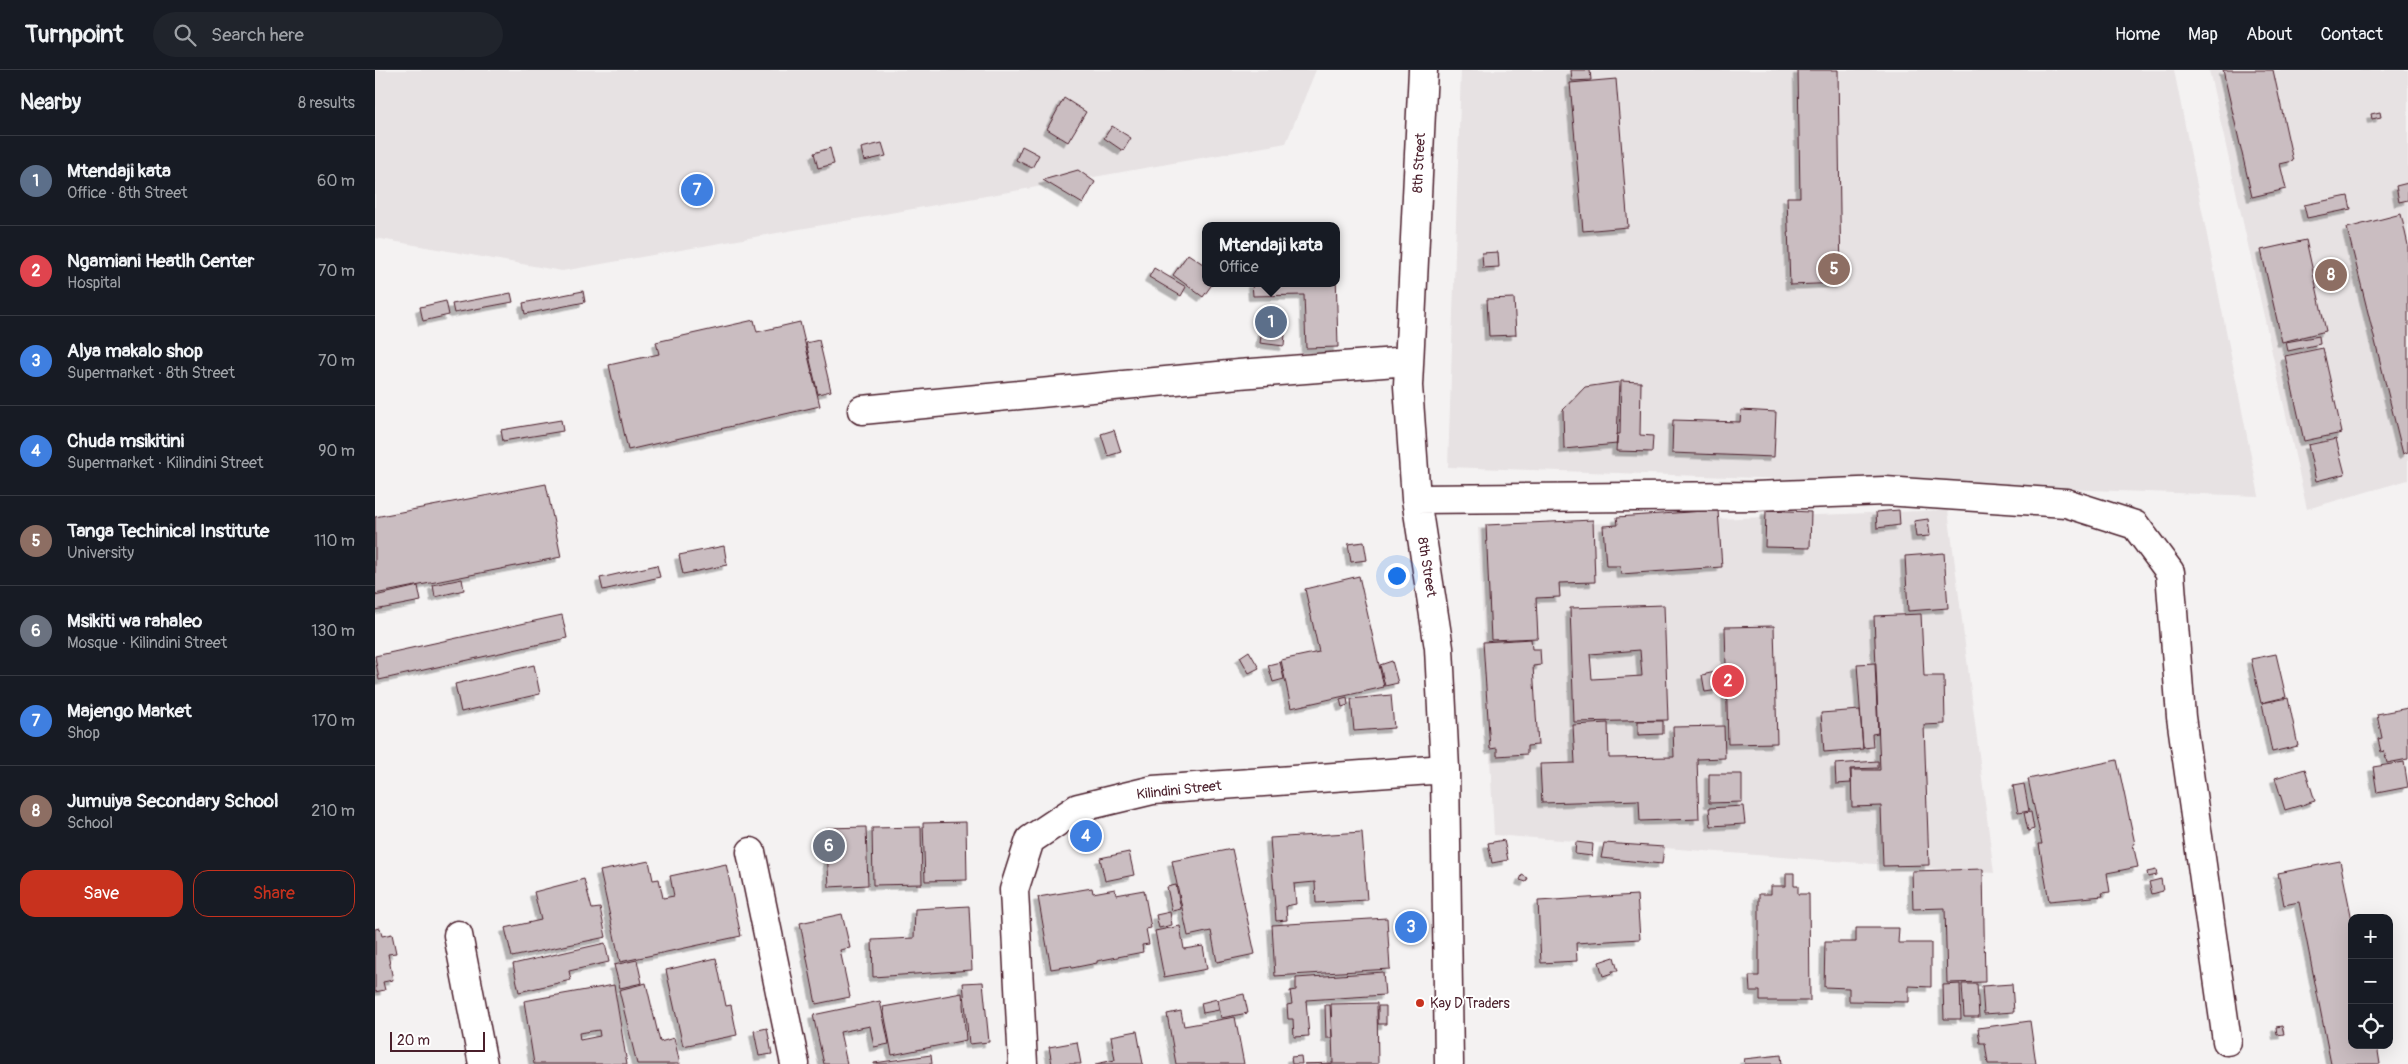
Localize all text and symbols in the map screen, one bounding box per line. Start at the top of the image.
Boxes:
search box [153,12,503,57]
text: Turnpoint [25,20,123,49]
icon: search [171,21,199,49]
text: Search here [211,23,304,47]
text: Home [2115,23,2160,46]
text: Map [2188,23,2218,46]
text: About [2246,23,2292,46]
text: Contact [2320,23,2383,46]
text: Nearby [20,89,81,116]
text: 8 results [298,93,355,113]
street label: 8th Street [1409,132,1429,194]
text: Mtendaji kata [67,159,171,183]
text: 1 [33,171,39,191]
text: 60 m [317,171,355,191]
pin: 7 [681,171,713,209]
text: Office · 8th Street [67,183,187,203]
popup [1202,222,1340,287]
text: Mtendaji kata [1219,233,1323,257]
text: Ngamiani Heatlh Center [67,249,254,273]
pin: 5 [1818,250,1850,288]
pin: 8 [2315,256,2347,294]
text: Office [1219,257,1259,277]
text: 2 [32,261,40,281]
text: 70 m [318,261,355,281]
text: Hospital [67,273,121,293]
pin: 1 [1255,303,1287,341]
text: Alya makalo shop [67,339,203,363]
text: 3 [32,351,40,371]
text: 70 m [318,351,355,371]
text: Supermarket · 8th Street [67,363,235,383]
text: Chuda msikitini [67,429,184,453]
text: 4 [31,441,41,461]
text: 90 m [318,441,355,461]
text: Supermarket · Kilindini Street [67,453,263,473]
text: Tanga Techinical Institute [67,519,269,543]
text: 5 [32,531,40,551]
text: 110 m [314,531,355,551]
street label: 8th Street [1414,536,1440,598]
text: University [67,543,134,563]
your location [1384,563,1410,589]
text: Msikiti wa rahaleo [67,609,202,633]
text: 6 [31,621,41,641]
text: 130 m [311,621,355,641]
text: Mosque · Kilindini Street [67,633,227,653]
pin: 2 [1712,662,1744,700]
text: Majengo Market [67,699,192,723]
text: 7 [32,711,40,731]
text: 170 m [312,711,355,731]
text: Shop [67,723,100,743]
street label: Kilindini Street [1136,777,1223,803]
text: Jumuiya Secondary School [67,789,279,813]
text: 8 [32,801,40,821]
text: 210 m [311,801,355,821]
text: School [67,813,113,833]
pin: 4 [1070,817,1102,855]
pin: 6 [813,827,845,865]
button: Save [20,870,183,917]
button: Share [193,870,355,917]
pin: 3 [1395,908,1427,946]
map controls [2348,914,2393,1049]
button: + [2348,914,2393,959]
button: − [2348,959,2393,1004]
place label: Kay D Traders [1430,995,1511,1012]
marker: Kay D Traders [1414,997,1426,1009]
button: locate [2348,1004,2393,1049]
scale bar [390,1029,485,1052]
text: 20 m [397,1032,430,1049]

